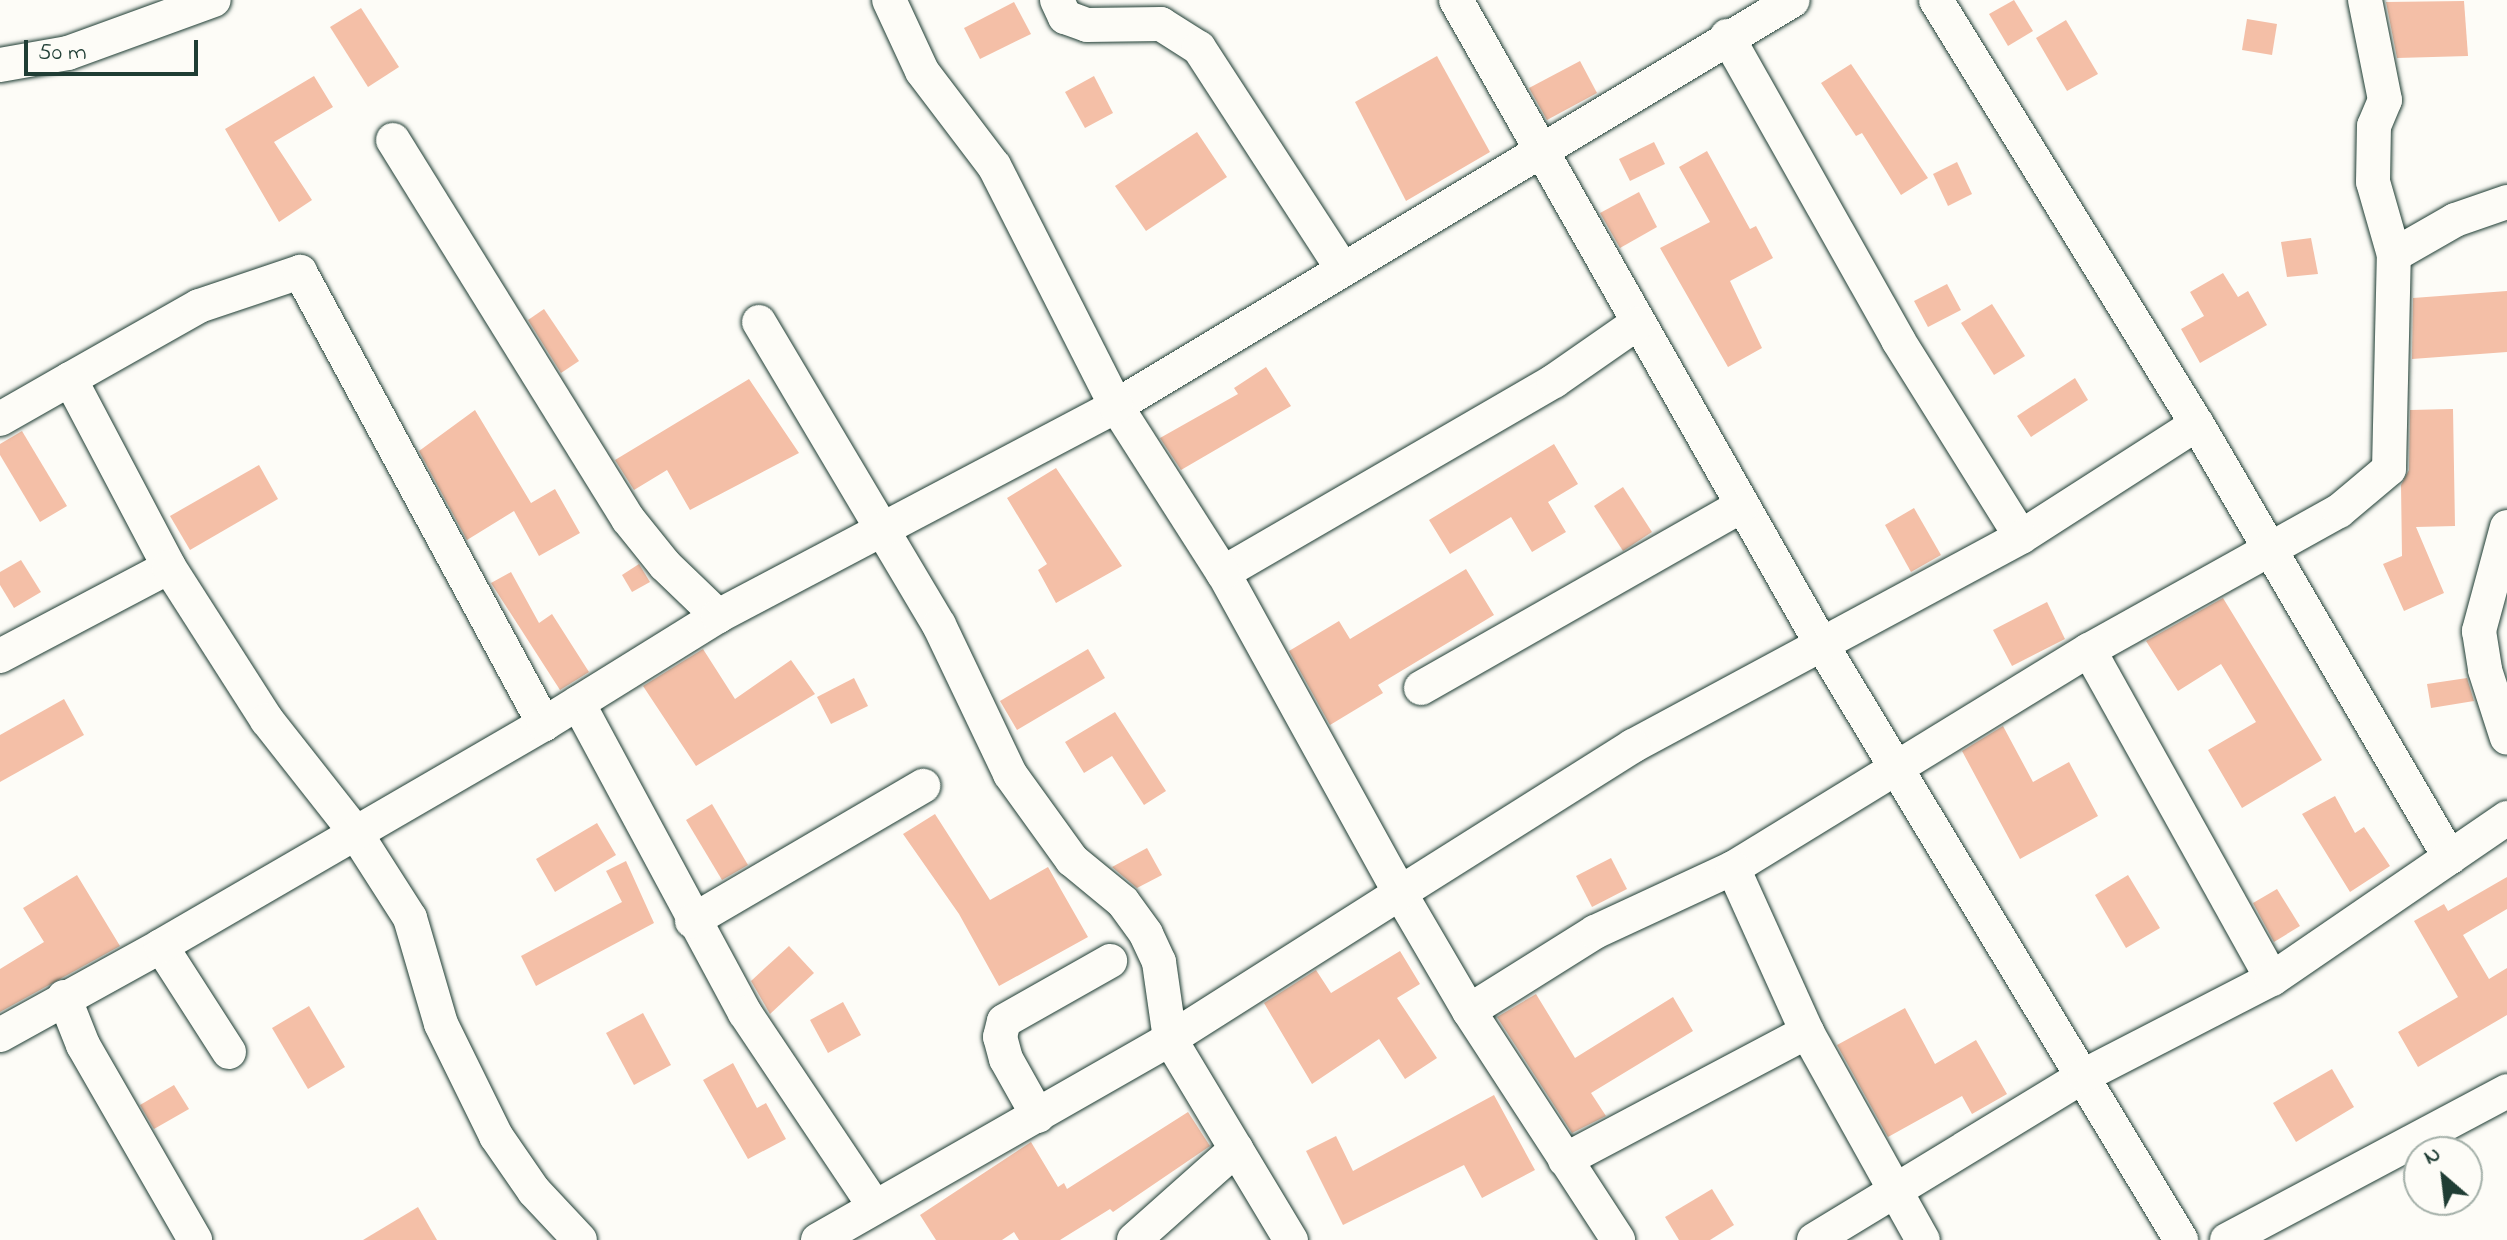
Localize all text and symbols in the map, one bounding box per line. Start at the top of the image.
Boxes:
scale bar [28,24,202,74]
text: 50 m [38,36,87,71]
north arrow [2403,1136,2483,1216]
text: N [2419,1139,2447,1174]

